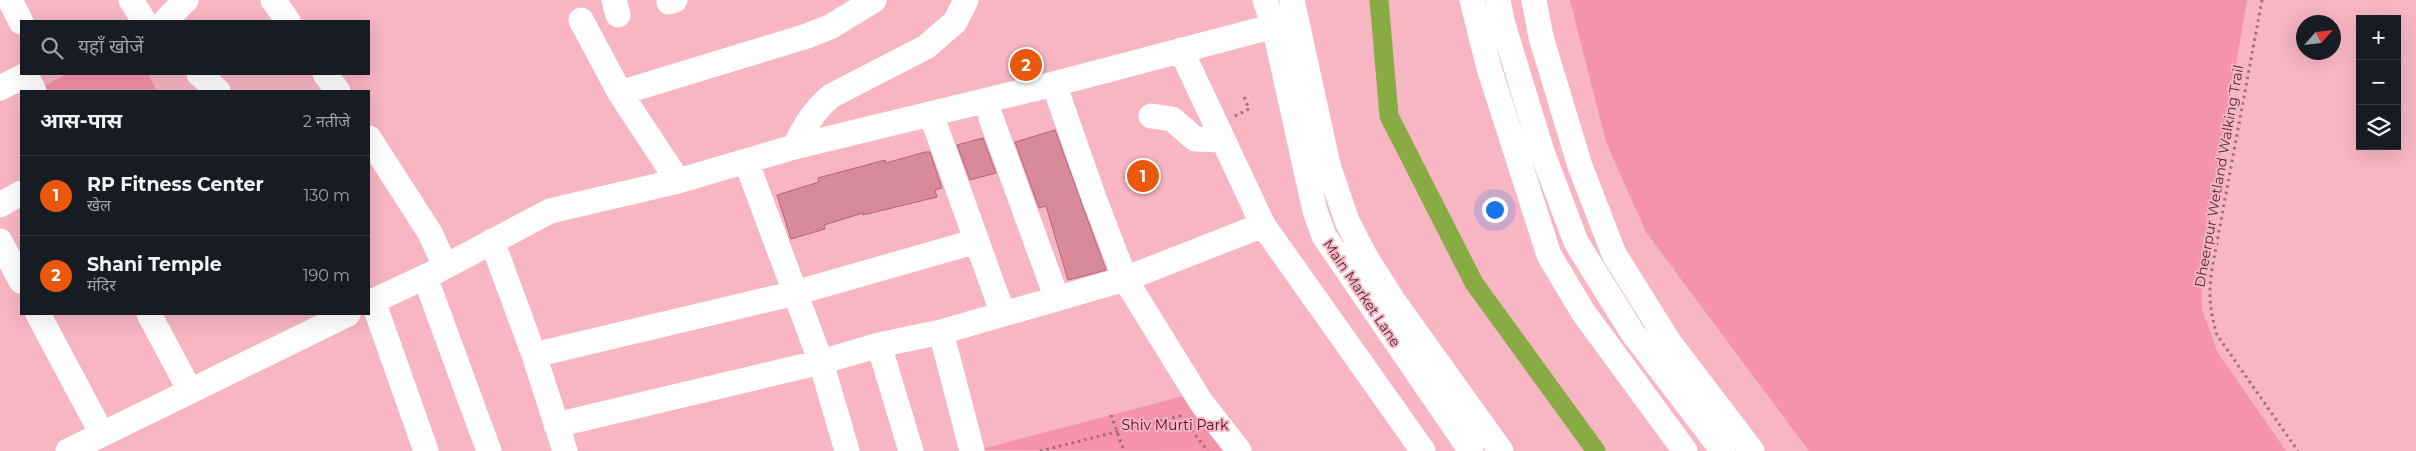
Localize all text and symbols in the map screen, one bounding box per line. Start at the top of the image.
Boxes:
north arrow [2296,15,2341,60]
map controls [2356,15,2401,150]
button: + [2356,15,2401,60]
search box [20,20,370,75]
icon: search [38,34,66,62]
text: यहाँ खोजें [78,35,144,58]
pin: 2 [1010,46,1042,84]
button: − [2356,60,2401,105]
street label: Dheerpur Wetland Walking Trail [2191,63,2247,289]
button: layers [2356,105,2401,150]
text: आस-पास [40,108,122,133]
text: 2 नतीजे [303,112,350,131]
pin: 1 [1127,157,1159,195]
text: RP Fitness Center [87,173,264,196]
text: 1 [53,186,59,205]
text: 130 m [303,186,350,205]
text: खेल [87,196,111,215]
your location [1482,197,1508,223]
street label: Main Market Lane [1319,236,1405,350]
text: Shani Temple [87,253,222,276]
text: 2 [51,266,61,285]
text: 190 m [303,266,350,285]
text: मंदिर [87,276,116,295]
park label: Shiv Murti Park [1122,416,1229,434]

